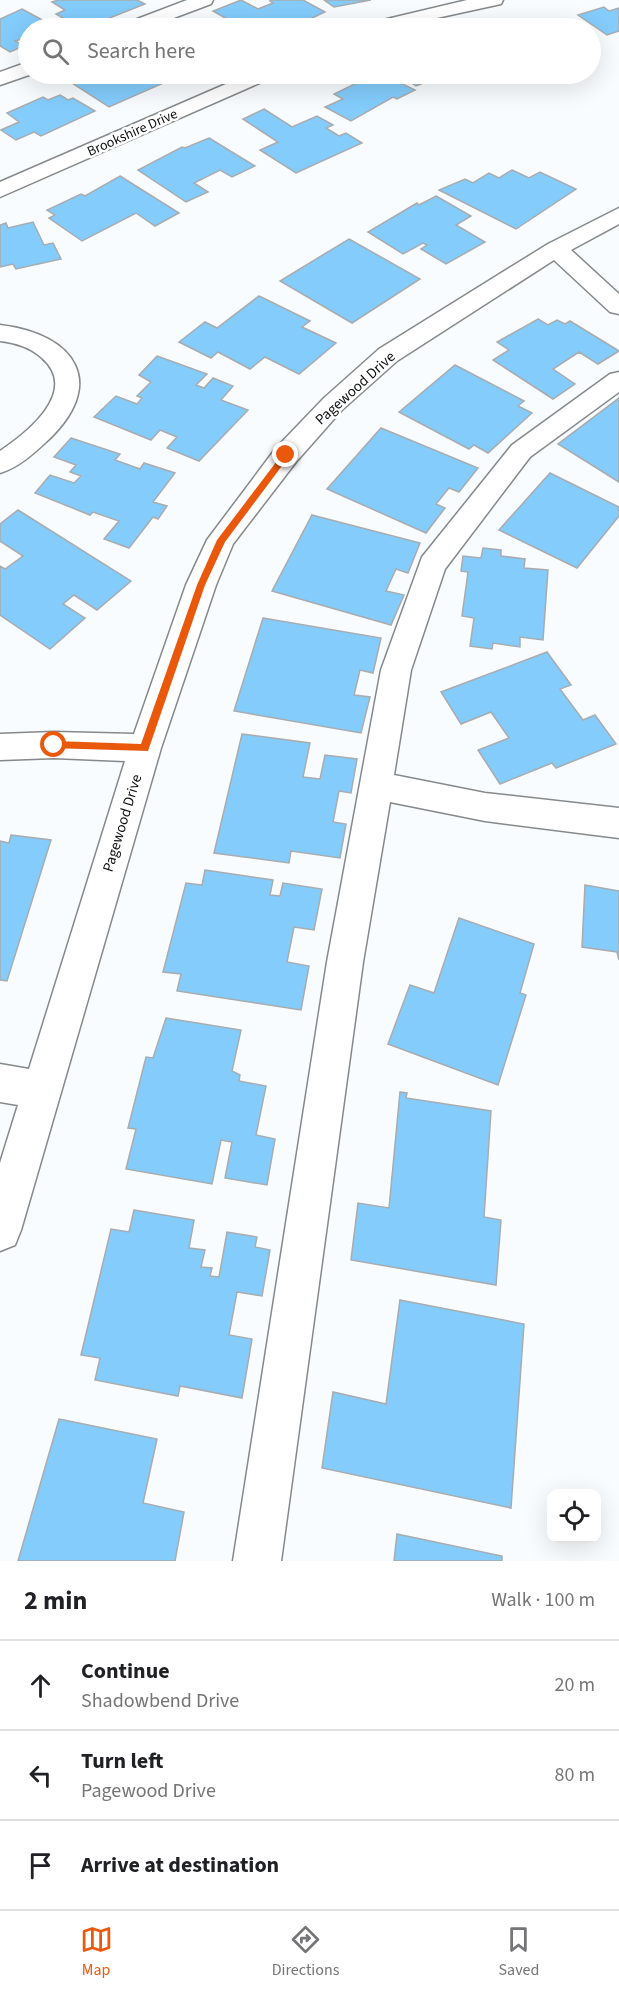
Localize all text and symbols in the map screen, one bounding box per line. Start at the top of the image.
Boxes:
search box [18,18,601,84]
icon: search [39,35,72,68]
text: Search here [87,35,195,67]
street label: Brookshire Drive [84,104,181,162]
street label: Pagewood Drive [311,347,400,430]
route end [272,441,298,467]
route start [40,731,66,757]
street label: Pagewood Drive [98,772,147,875]
map controls [547,1489,601,1543]
button: locate [547,1489,601,1543]
text: 2 min [24,1582,87,1619]
text: Walk · 100 m [491,1586,595,1614]
text: Continue [81,1655,170,1687]
icon: ahead [24,1669,57,1702]
text: 20 m [555,1671,595,1699]
text: Shadowbend Drive [81,1687,239,1715]
text: Turn left [81,1745,163,1777]
icon: left [24,1759,57,1792]
text: 80 m [555,1761,595,1789]
text: Pagewood Drive [81,1777,216,1805]
icon: arrive [24,1849,57,1882]
text: Arrive at destination [81,1849,279,1881]
tab: Map [80,1923,113,1981]
tab: Directions [272,1923,339,1981]
tab: Saved [499,1923,539,1981]

